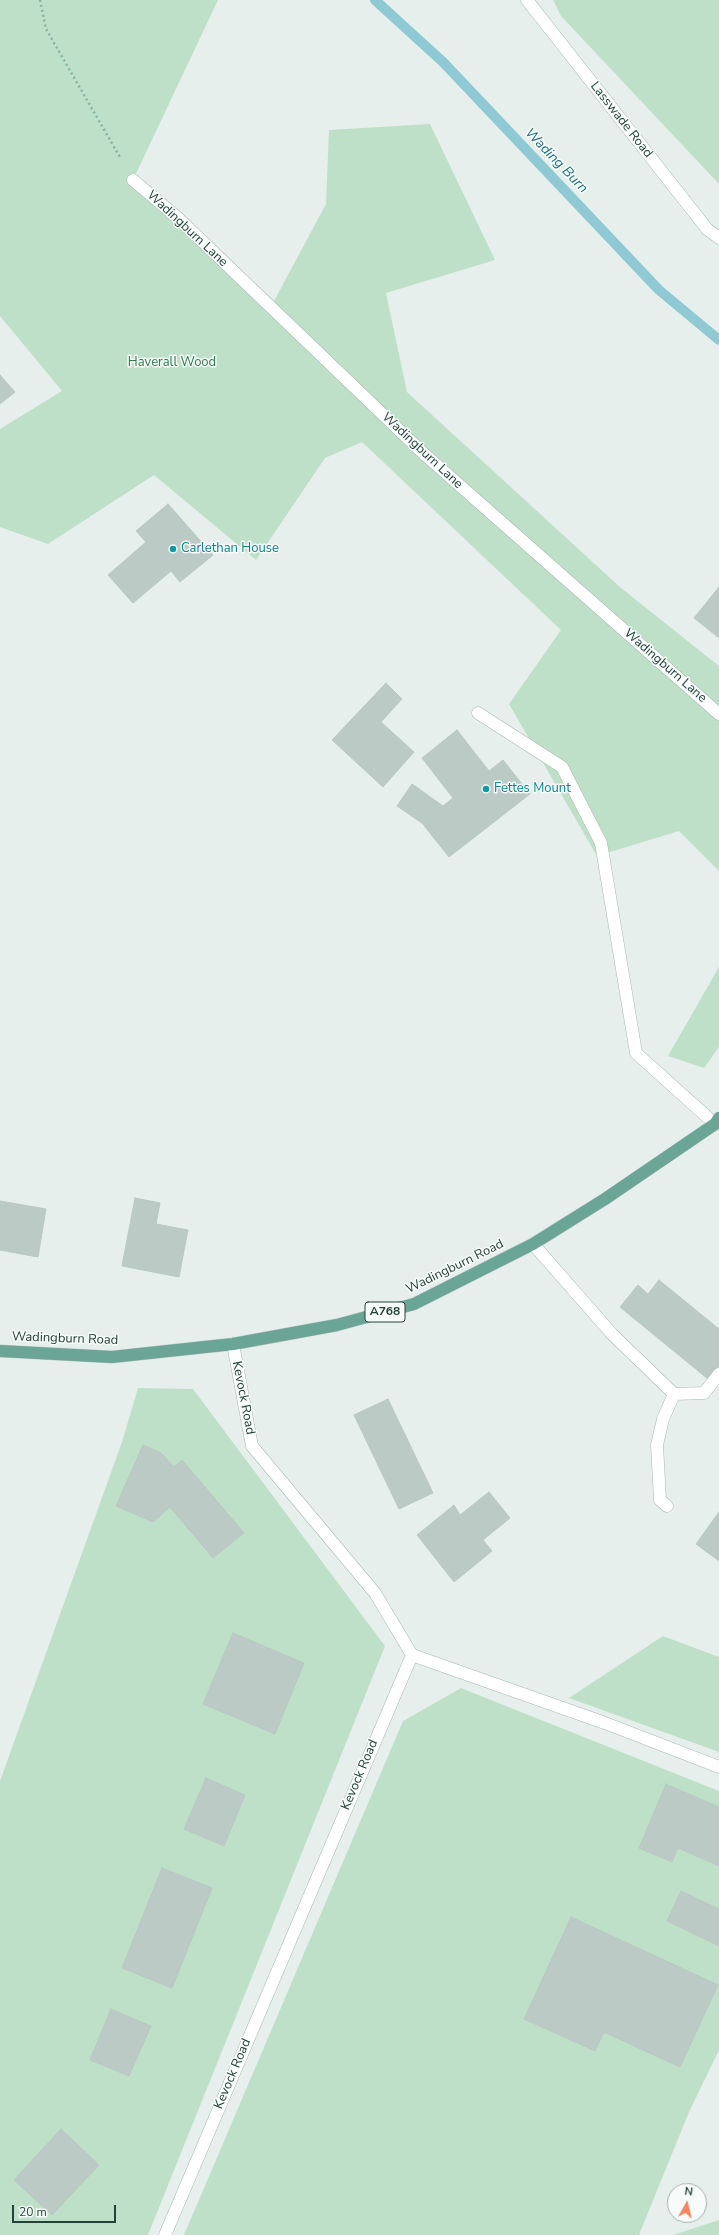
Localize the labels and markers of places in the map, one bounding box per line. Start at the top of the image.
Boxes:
place label: Carlethan House [181,541,279,557]
marker: Carlethan House [168,544,178,554]
place label: Fettes Mount [494,781,571,797]
marker: Fettes Mount [481,784,491,794]

